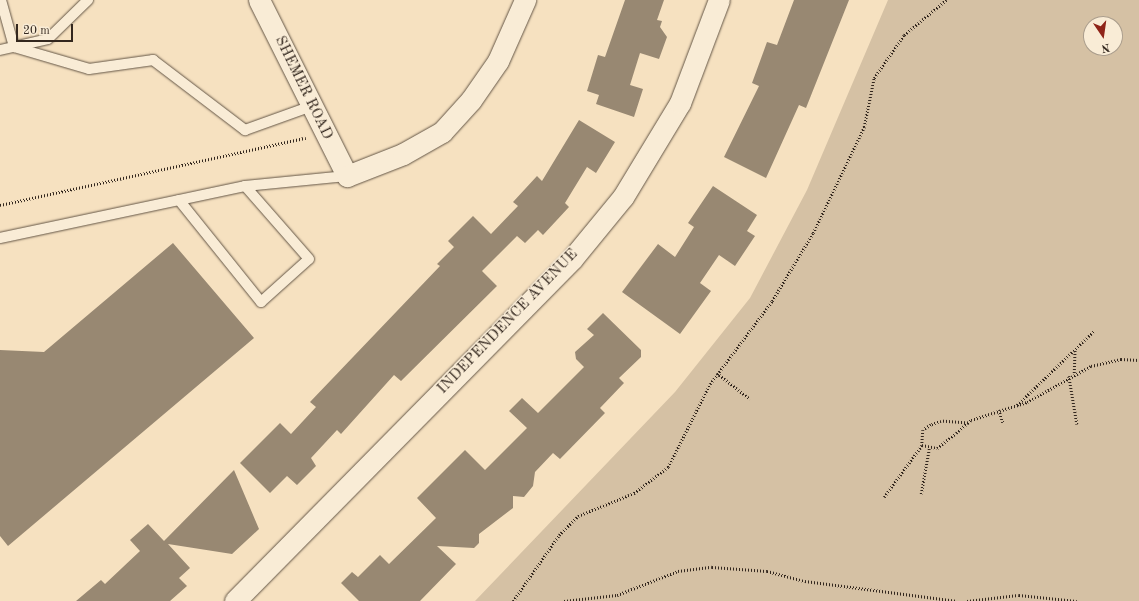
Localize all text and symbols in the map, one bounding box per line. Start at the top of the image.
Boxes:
scale bar [18,16,75,42]
north arrow [1083,16,1123,56]
text: 20 m [23,25,50,37]
street label: SHEMER ROAD [270,33,336,143]
text: N [1100,41,1111,54]
street label: INDEPENDENCE AVENUE [434,246,582,398]

